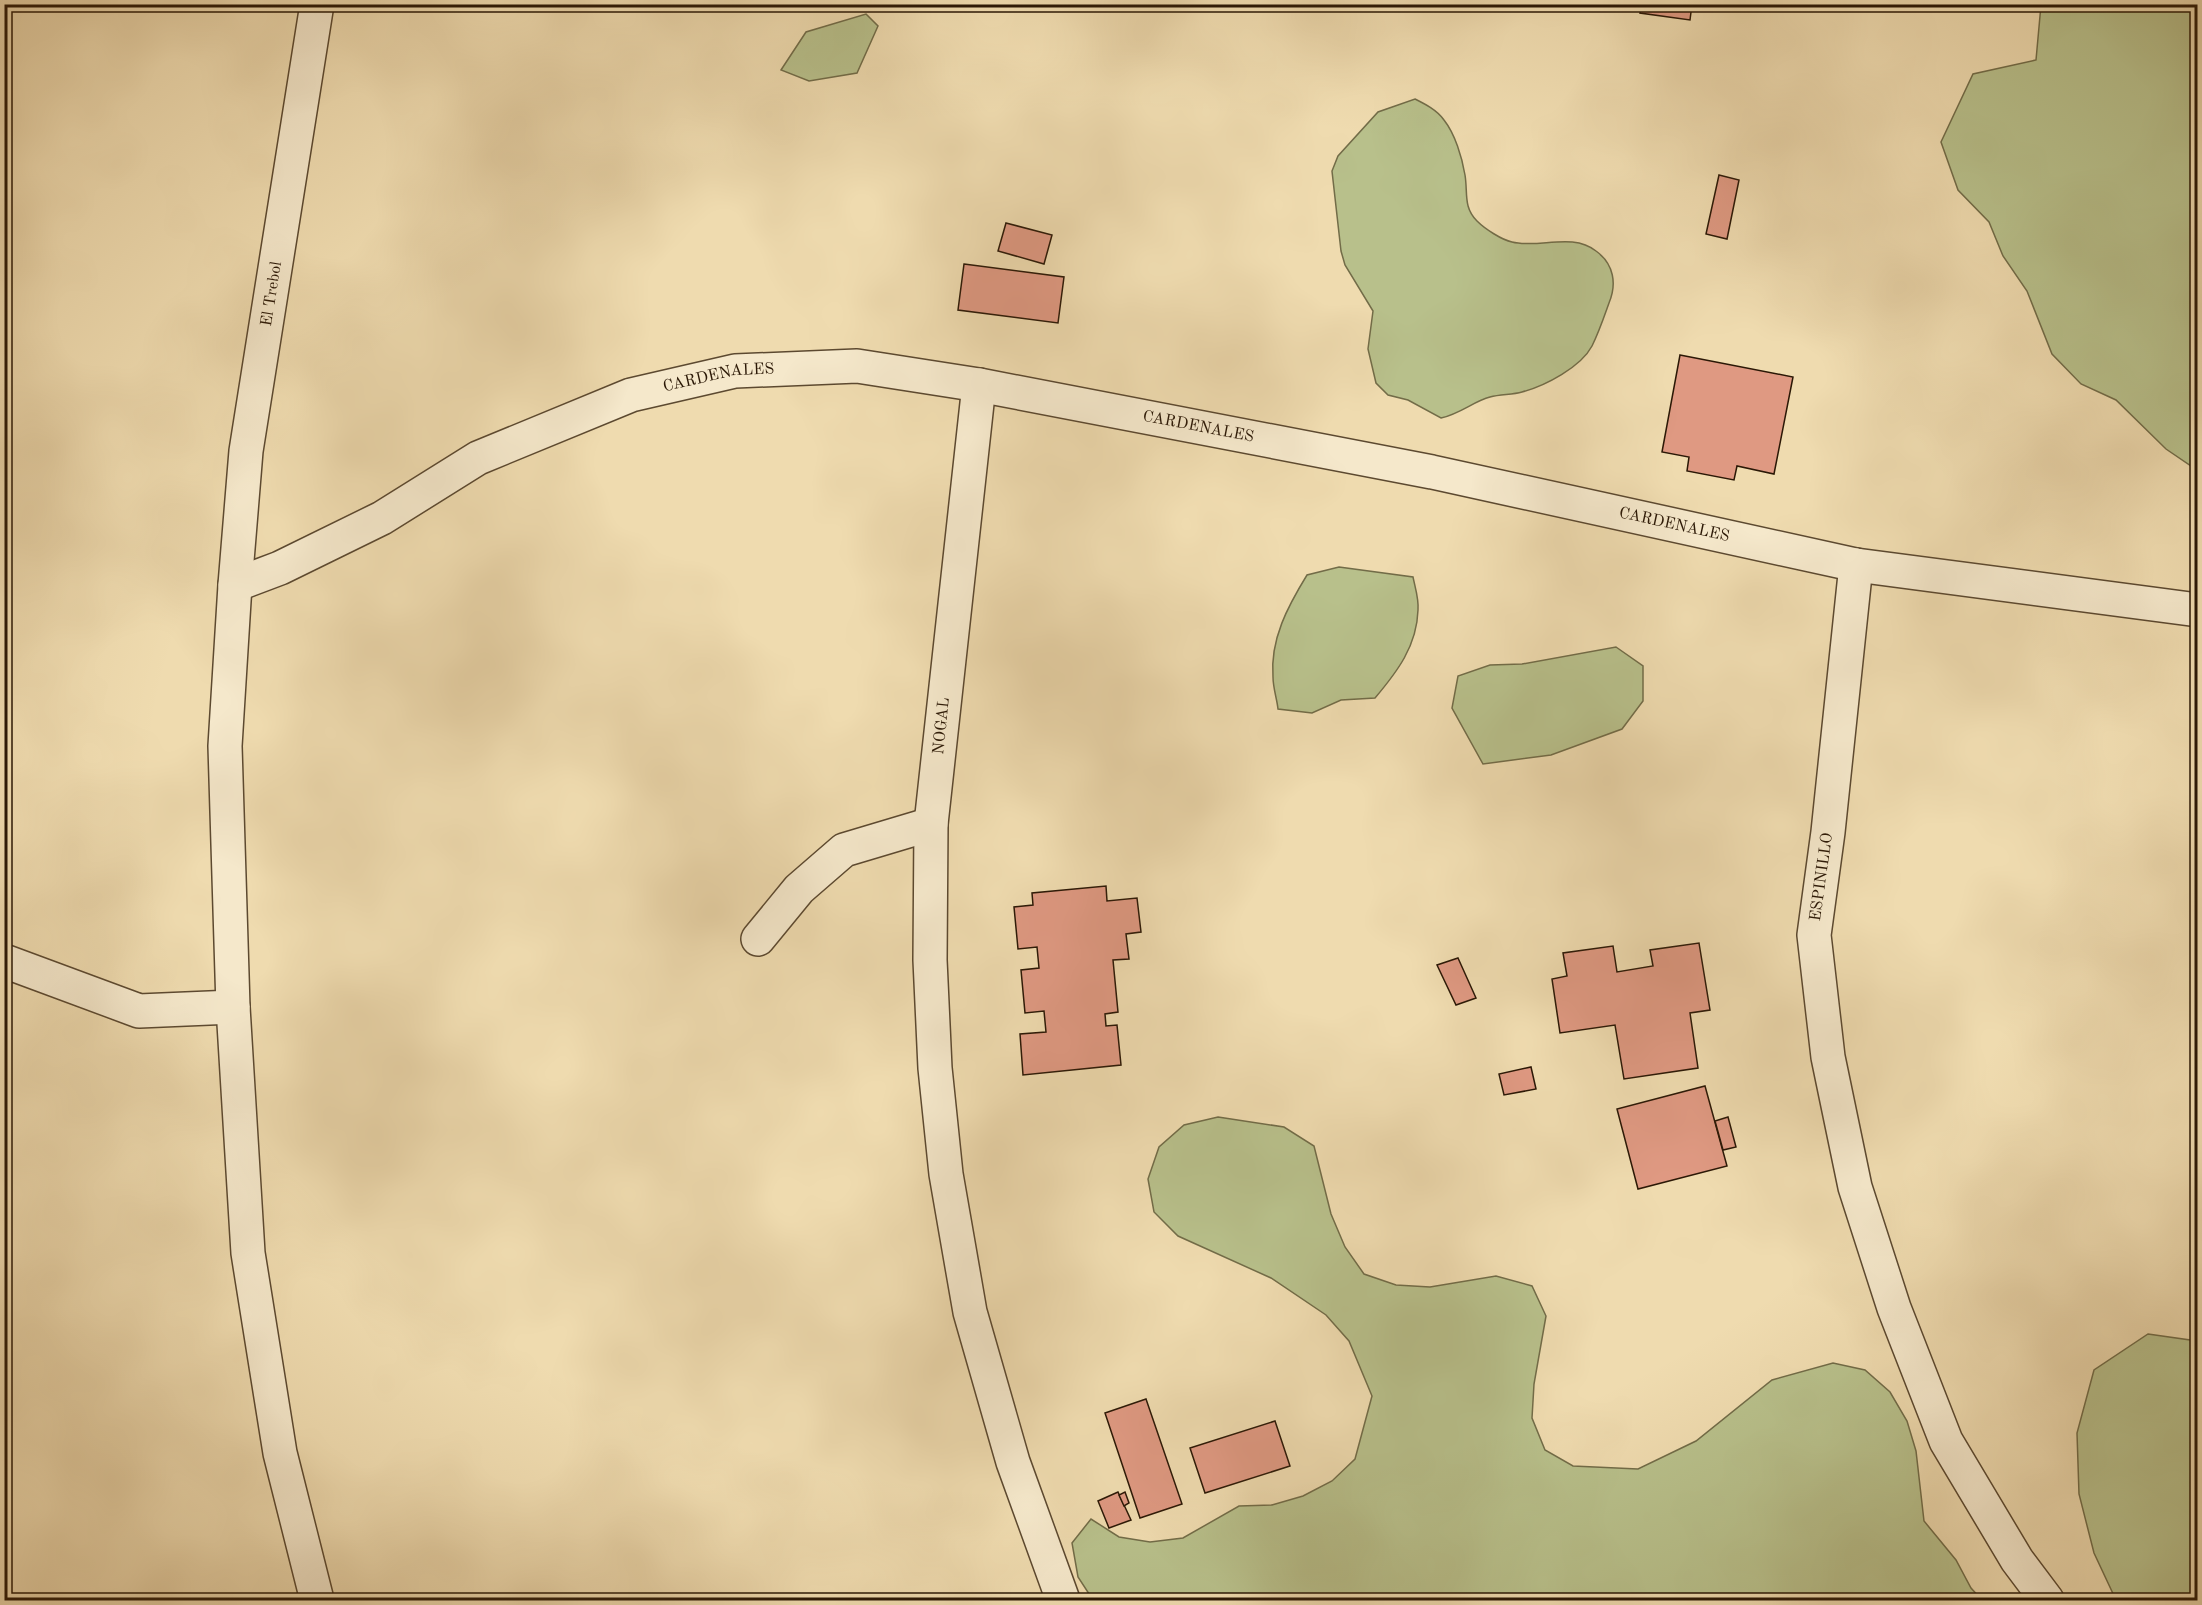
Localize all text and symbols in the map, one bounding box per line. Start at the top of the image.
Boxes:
street label: El Trebol [259,260,285,328]
street label: CARDENALES [662,361,775,395]
street label: CARDENALES [1141,409,1255,446]
street label: CARDENALES [1617,505,1731,545]
street label: NOGAL [931,697,953,755]
street label: ESPINILLO [1808,832,1836,922]

